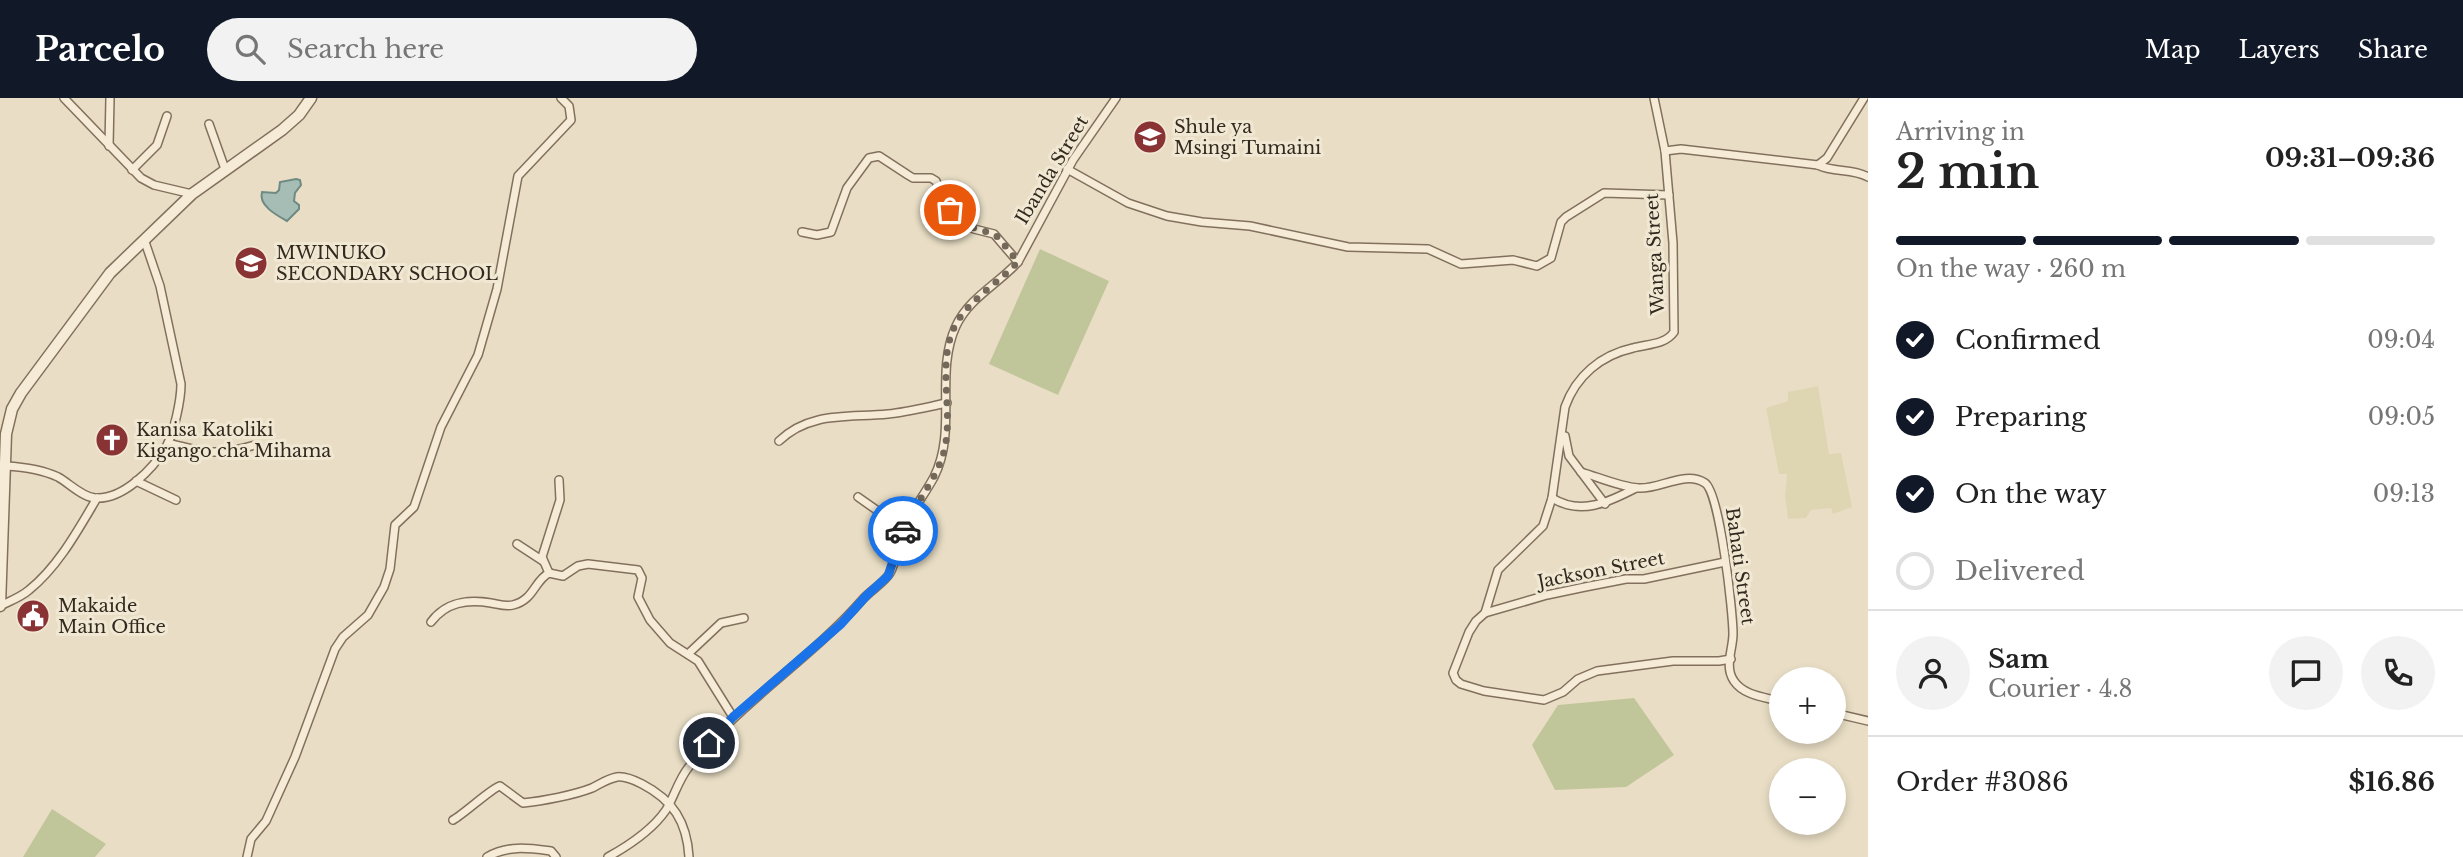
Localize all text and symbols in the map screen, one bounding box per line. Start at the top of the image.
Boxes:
search box [207,18,697,81]
text: Parcelo [35,29,165,70]
icon: search [231,30,269,68]
text: Search here [287,33,444,65]
text: Map [2145,35,2201,64]
text: Layers [2239,35,2320,64]
text: Share [2358,35,2428,64]
street label: Ibanda Street [1011,112,1093,228]
place label: Shule ya Msingi Tumaini [1174,116,1321,159]
school or university icon: Shule ya Msingi Tumaini [1131,118,1169,156]
text: Arriving in [1896,118,2025,146]
text: 09:31–09:36 [2265,142,2435,174]
text: 2 min [1896,143,2039,200]
pin [920,180,980,240]
icon: bag [931,191,969,229]
street label: Wanga Street [1641,192,1669,316]
place label: MWINUKO SECONDARY SCHOOL [276,242,498,285]
school or university icon: MWINUKO SECONDARY SCHOOL [232,244,270,282]
text: On the way · 260 m [1896,255,2126,283]
icon: check [1896,321,1934,359]
text: Confirmed [1955,324,2100,356]
text: 09:04 [2367,326,2435,354]
icon: check [1896,398,1934,436]
text: Preparing [1955,401,2087,433]
text: 09:05 [2368,403,2435,431]
place label: Kanisa Katoliki Kigango cha Mihama [136,419,331,462]
church icon: Kanisa Katoliki Kigango cha Mihama [93,421,131,459]
icon: check [1896,475,1934,513]
text: On the way [1955,478,2107,510]
text: 09:13 [2373,480,2435,508]
courier [868,496,938,566]
street label: Bahati Street [1721,506,1759,626]
icon: car [884,512,922,550]
street label: Jackson Street [1534,547,1667,593]
text: Delivered [1955,555,2085,587]
place label: Makaide Main Office [58,595,166,638]
public building icon: Makaide Main Office [14,597,52,635]
button: person [1896,636,1970,710]
button: chat [2269,636,2343,710]
button: phone [2361,636,2435,710]
text: Sam [1988,643,2049,675]
map controls [1769,667,1846,835]
button: + [1769,667,1846,744]
text: Courier · 4.8 [1988,675,2133,703]
pin [679,713,739,773]
icon: home [690,724,728,762]
button: − [1769,758,1846,835]
text: Order #3086 [1896,766,2069,798]
text: $16.86 [2349,766,2435,798]

